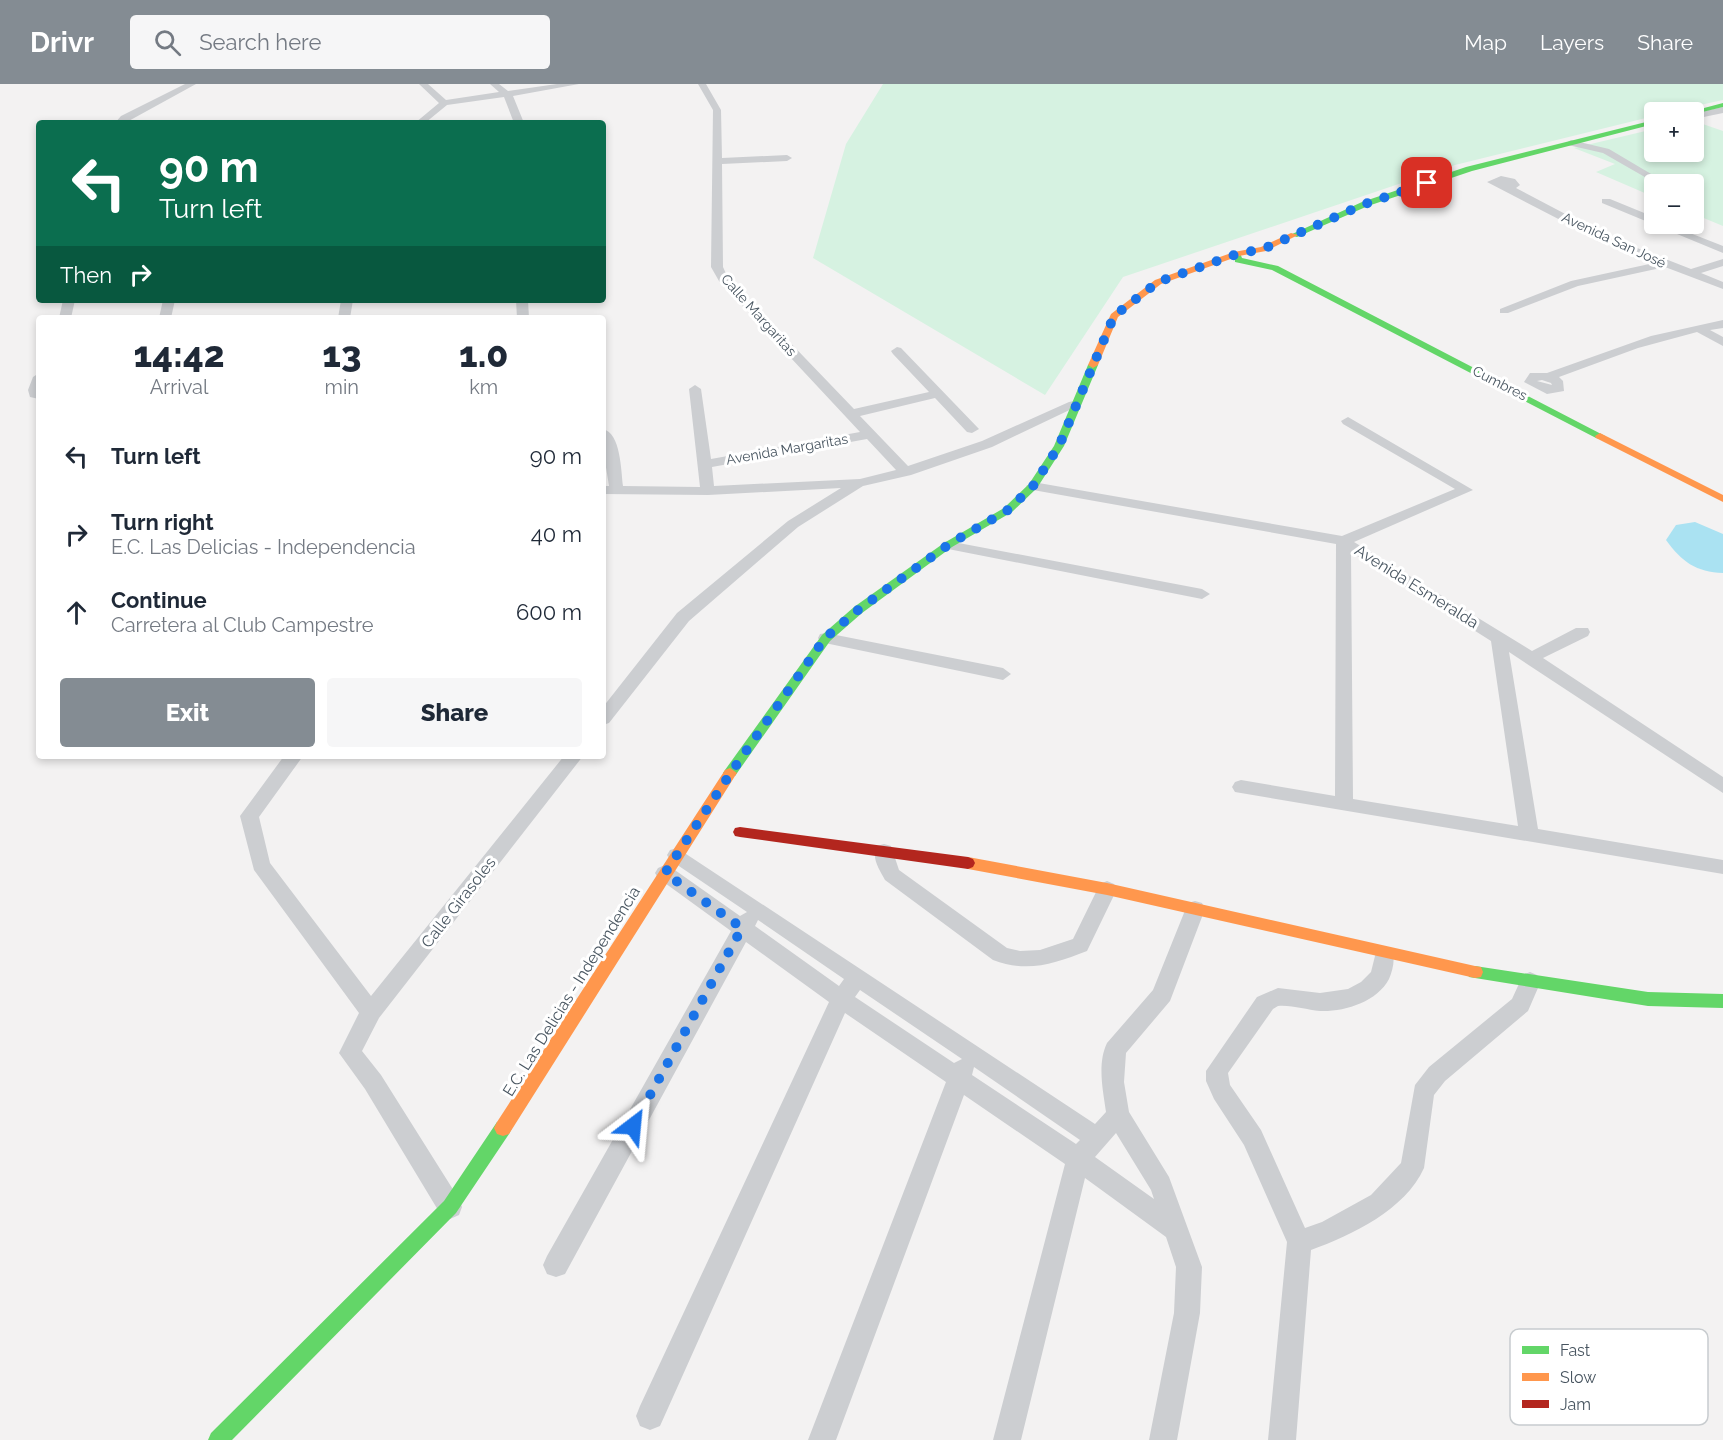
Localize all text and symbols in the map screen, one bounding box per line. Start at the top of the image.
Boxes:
search box [130,15,550,69]
text: Drivr [30,26,94,59]
icon: search [151,26,184,59]
text: Search here [199,29,321,55]
text: Map [1464,30,1507,55]
text: Layers [1540,30,1604,55]
text: Share [1637,30,1693,55]
map controls [1644,102,1704,234]
button: + [1644,102,1704,162]
text: 90 m [159,143,259,192]
icon: left [60,144,138,222]
pin [1401,157,1452,208]
icon: arrive [1410,166,1443,199]
button: − [1644,174,1704,234]
text: Turn left [159,193,262,224]
street label: Avenida San José [1559,209,1669,271]
icon: right [124,258,157,291]
text: Then [60,262,112,288]
street label: Calle Margaritas [718,271,800,359]
text: 14:42 [134,333,225,375]
text: 13 [322,333,361,375]
text: 1.0 [459,333,508,375]
street label: Cumbres [1470,362,1530,404]
text: Arrival [150,375,208,399]
text: min [325,375,359,399]
text: km [469,375,498,399]
street label: Avenida Margaritas [725,430,849,468]
icon: left [60,440,93,473]
text: Turn left [111,443,201,469]
text: 90 m [530,443,582,469]
text: Turn right [111,509,214,535]
icon: right [60,518,93,551]
text: 40 m [531,521,582,547]
text: E.C. Las Delicias - Independencia [111,535,416,559]
street label: Avenida Esmeralda [1351,541,1482,632]
text: Continue [111,587,207,613]
icon: ahead [60,596,93,629]
text: 600 m [516,599,582,625]
text: Carretera al Club Campestre [111,613,373,637]
button: Exit [60,678,315,747]
button: Share [327,678,582,747]
street label: Calle Girasoles [417,853,500,951]
street label: E.C. Las Delicias - Independencia [499,883,644,1100]
position arrow [601,1094,665,1158]
legend [1510,1329,1708,1425]
text: Fast [1560,1341,1591,1360]
text: Slow [1560,1368,1596,1387]
text: Jam [1560,1395,1591,1414]

